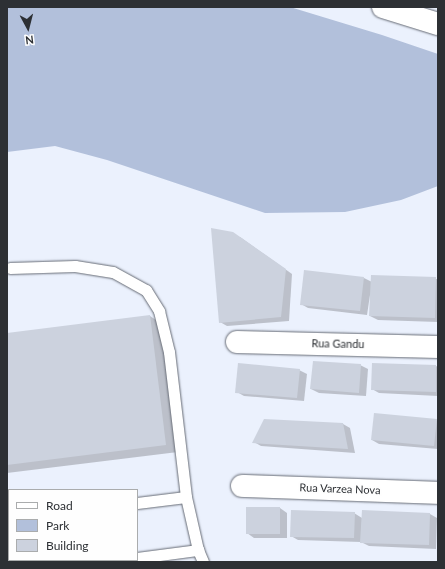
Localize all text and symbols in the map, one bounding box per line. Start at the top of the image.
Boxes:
north arrow [8,8,48,48]
text: N [25,33,35,47]
street label: Rua Gandu [311,337,365,351]
street label: Rua Varzea Nova [299,481,381,497]
legend [8,489,138,561]
text: Road [46,498,73,513]
text: Park [46,518,69,533]
text: Building [46,538,89,553]

